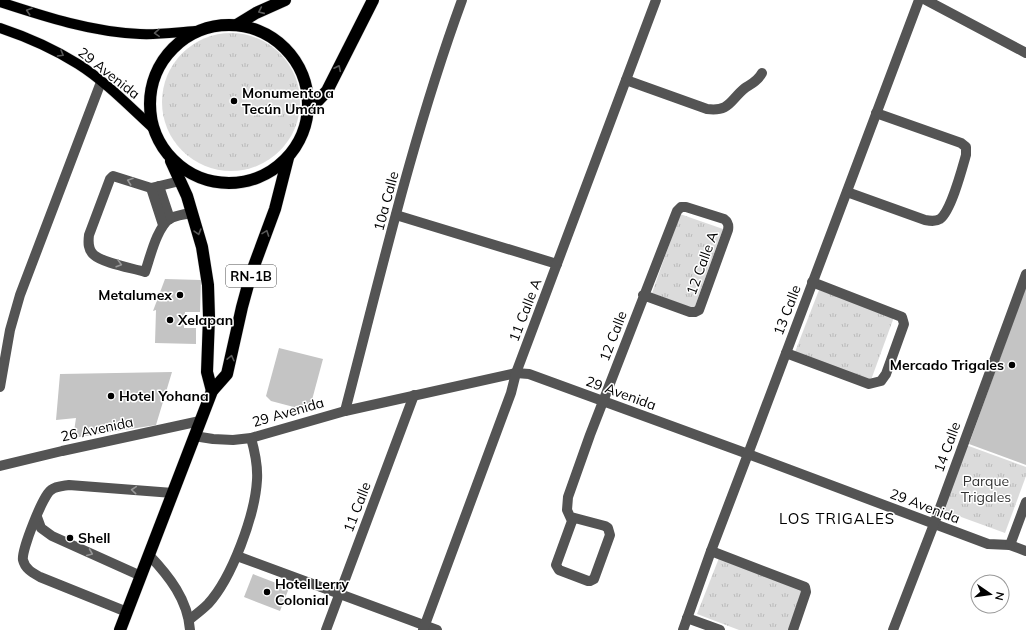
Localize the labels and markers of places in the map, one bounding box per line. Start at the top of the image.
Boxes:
place label: Monumento a Tecún Umán [242,84,334,118]
marker: Monumento a Tecún Umán [229,96,239,106]
place label: Metalumex [98,286,172,304]
marker: Metalumex [175,290,185,300]
place label: Xelapan [177,311,233,329]
marker: Xelapan [165,315,175,325]
place label: Mercado Trigales [890,356,1004,374]
marker: Mercado Trigales [1007,360,1017,370]
place label: Hotel Yohana [119,387,209,405]
marker: Hotel Yohana [106,391,116,401]
place label: Shell [78,529,110,547]
marker: Shell [65,533,75,543]
place label: Hotel Lerry Colonial [275,575,349,609]
marker: Hotel Lerry Colonial [262,587,272,597]

